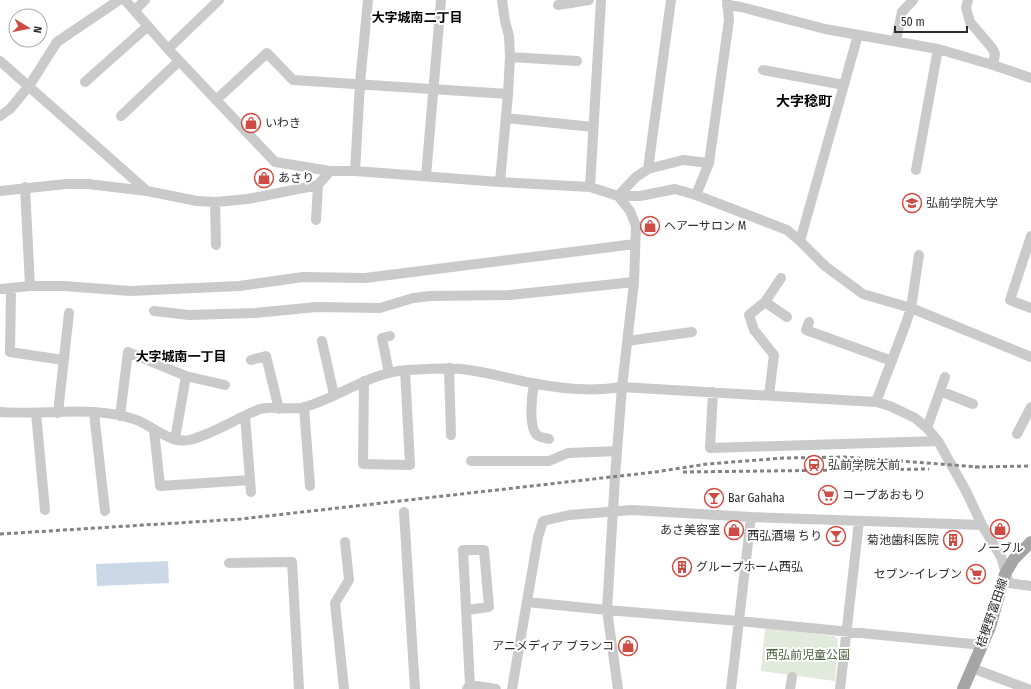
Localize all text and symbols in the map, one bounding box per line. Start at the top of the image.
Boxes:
north arrow [8,8,48,48]
scale bar [895,8,967,34]
district label: 大字城南二丁目 [371,10,463,25]
text: 50 m [901,15,925,29]
text: N [30,25,44,34]
district label: 大字稔町 [776,93,832,110]
shop icon: いわき [240,112,262,134]
place label: いわき [265,116,301,130]
shop icon: あさり [253,167,275,189]
place label: あさり [278,171,314,185]
school or university icon: 弘前学院大学 [901,192,923,214]
place label: 弘前学院大学 [926,196,998,210]
shop icon: ヘアーサロン M [639,215,661,237]
place label: ヘアーサロン M [664,219,746,233]
district label: 大字城南一丁目 [135,349,227,364]
station icon: 弘前学院大前 [803,454,825,476]
place label: 弘前学院大前 [828,458,900,472]
supermarket icon: コープあおもり [817,484,839,506]
bar icon: Bar Gahaha [703,487,725,509]
place label: コープあおもり [842,488,925,502]
place label: Bar Gahaha [728,491,785,505]
shop icon: ノーブル [989,518,1011,540]
shop icon: あさ美容室 [723,519,745,541]
place label: あさ美容室 [660,523,720,537]
bar icon: 西弘酒場 ちり [825,525,847,547]
place label: 西弘酒場 ちり [747,529,822,543]
building icon: 菊池歯科医院 [942,529,964,551]
place label: 菊池歯科医院 [867,533,939,547]
place label: ノーブル [976,541,1024,555]
building icon: グループホーム西弘 [671,556,693,578]
place label: グループホーム西弘 [696,560,803,574]
supermarket icon: セブン-イレブン [965,563,987,585]
place label: セブン-イレブン [874,567,962,581]
street label: 桔梗野富田線 [974,577,1010,649]
shop icon: アニメディア ブランコ [617,635,639,657]
place label: アニメディア ブランコ [492,639,614,653]
park label: 西弘前児童公園 [766,648,850,662]

